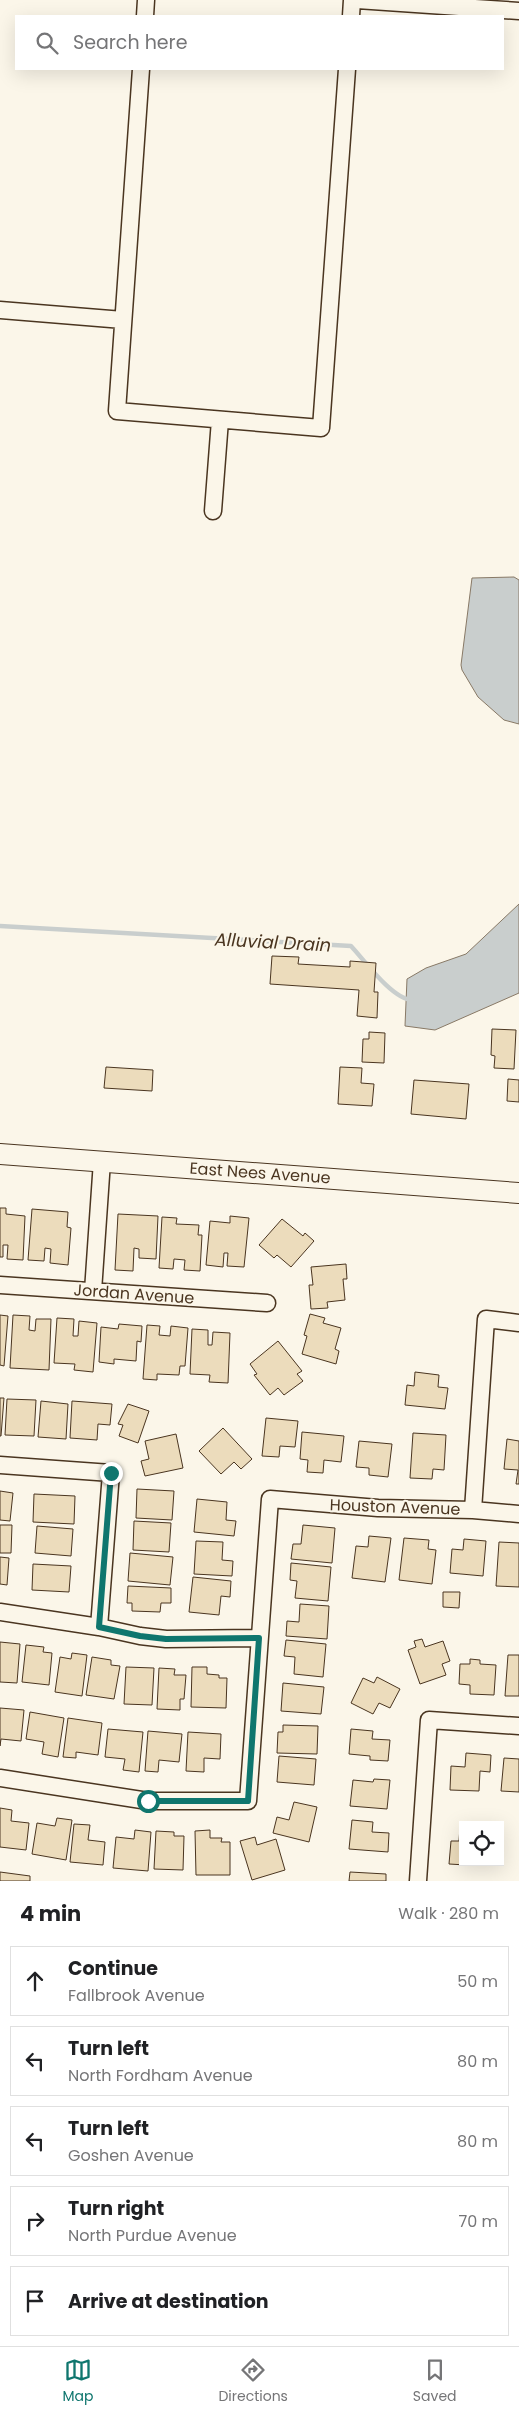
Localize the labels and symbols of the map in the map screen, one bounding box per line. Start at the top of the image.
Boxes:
water label: Alluvial Drain [213,926,332,958]
street label: East Nees Avenue [189,1157,331,1189]
street label: Jordan Avenue [73,1278,195,1310]
route end [100,1462,123,1485]
street label: Houston Avenue [329,1493,461,1521]
route start [137,1790,160,1813]

